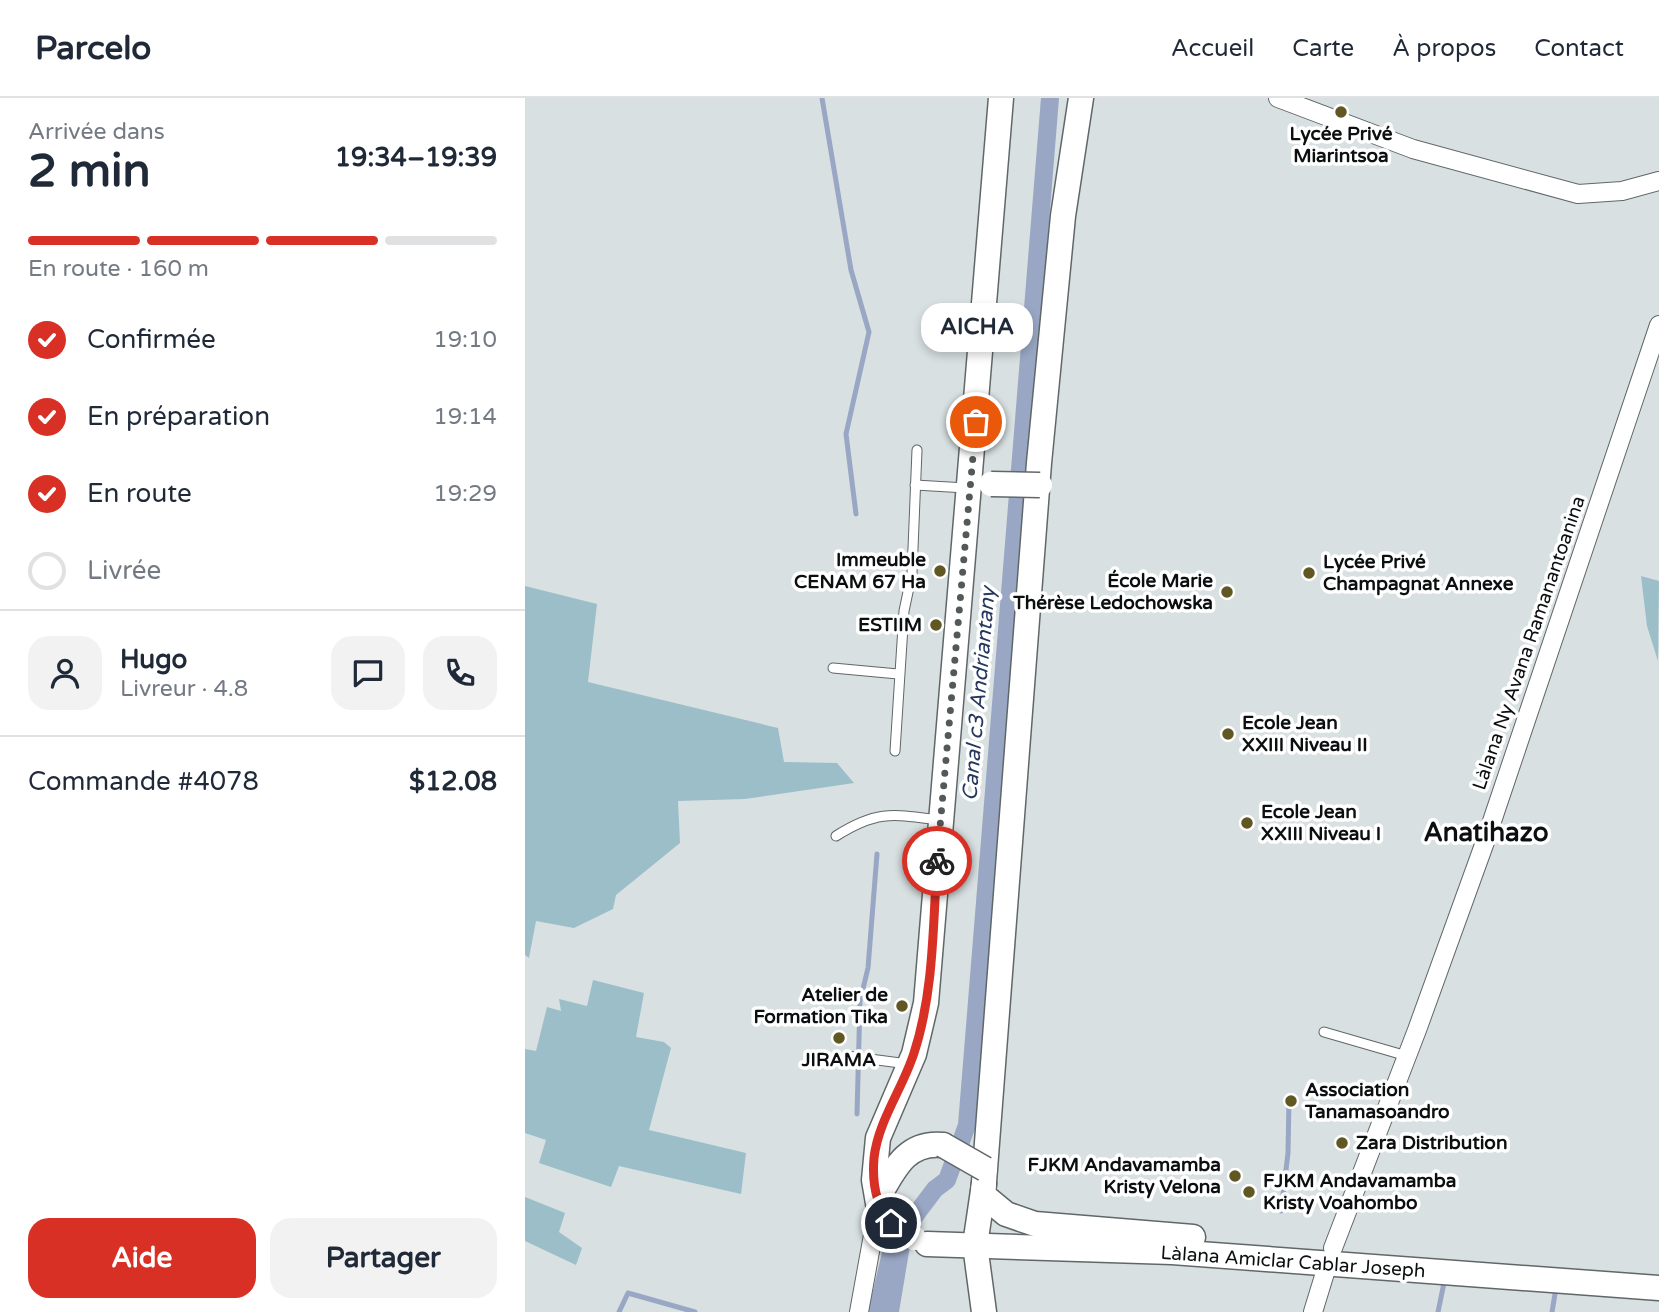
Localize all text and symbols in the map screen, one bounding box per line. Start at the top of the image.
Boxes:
text: Parcelo [35,29,151,68]
text: Accueil [1171,34,1254,63]
text: Carte [1292,34,1354,63]
text: À propos [1392,34,1496,63]
text: Contact [1534,34,1624,63]
marker: Lycée Privé Miarintsoa [1333,104,1349,120]
text: Arrivée dans [28,118,165,146]
place label: Lycée Privé Miarintsoa [1290,123,1393,167]
text: 19:34–19:39 [335,142,497,173]
text: 2 min [28,144,151,199]
text: En route · 160 m [28,255,209,283]
callout: AICHA [920,303,1032,352]
text: AICHA [940,313,1014,341]
icon: check [28,321,66,359]
text: Confirmée [87,324,216,355]
text: 19:10 [433,326,497,354]
pin [946,392,1006,452]
icon: check [28,398,66,436]
text: En préparation [87,401,270,432]
text: 19:14 [433,403,497,431]
icon: bag [957,403,995,441]
icon: check [28,475,66,513]
text: En route [87,478,192,509]
text: 19:29 [433,480,497,508]
street label: Làlana Ny Avana Ramanantoanina [1468,493,1590,793]
place label: Immeuble CENAM 67 Ha [794,549,926,593]
place label: Lycée Privé Champagnat Annexe [1323,551,1514,596]
text: Livrée [87,555,161,586]
marker: Immeuble CENAM 67 Ha [932,563,948,579]
marker: Lycée Privé Champagnat Annexe [1301,565,1317,581]
place label: École Marie Thérèse Ledochowska [1012,569,1213,614]
water label: Canal c3 Andriantany [957,583,1001,802]
marker: École Marie Thérèse Ledochowska [1219,584,1235,600]
place label: ESTIIM [858,614,922,636]
marker: ESTIIM [928,617,944,633]
button: person [28,636,102,710]
button: chat [331,636,405,710]
button: phone [423,636,497,710]
text: Hugo [120,644,187,675]
text: Livreur · 4.8 [120,675,248,703]
place label: Ecole Jean XXIII Niveau II [1242,712,1368,756]
marker: Ecole Jean XXIII Niveau II [1220,726,1236,742]
text: Commande #4078 [28,766,259,797]
text: $12.08 [409,766,497,797]
place label: Ecole Jean XXIII Niveau I [1261,801,1381,845]
marker: Ecole Jean XXIII Niveau I [1239,815,1255,831]
district label: Anatihazo [1424,817,1549,848]
courier [902,826,972,896]
icon: bike [918,842,956,880]
place label: Atelier de Formation Tika [753,984,888,1028]
marker: Atelier de Formation Tika [894,998,910,1014]
marker: JIRAMA [831,1030,847,1046]
place label: JIRAMA [801,1049,876,1071]
place label: Association Tanamasoandro [1304,1079,1450,1123]
marker: Association Tanamasoandro [1283,1093,1299,1109]
place label: Zara Distribution [1356,1132,1508,1154]
marker: Zara Distribution [1334,1135,1350,1151]
place label: FJKM Andavamamba Kristy Velona [1028,1154,1221,1199]
marker: FJKM Andavamamba Kristy Velona [1227,1168,1243,1184]
place label: FJKM Andavamamba Kristy Voahombo [1263,1170,1456,1215]
marker: FJKM Andavamamba Kristy Voahombo [1241,1184,1257,1200]
pin [861,1193,921,1253]
icon: home [872,1204,910,1242]
button: Aide [28,1218,256,1298]
button: Partager [270,1218,497,1298]
street label: Làlana Amiclar Cablar Joseph [1160,1242,1426,1282]

